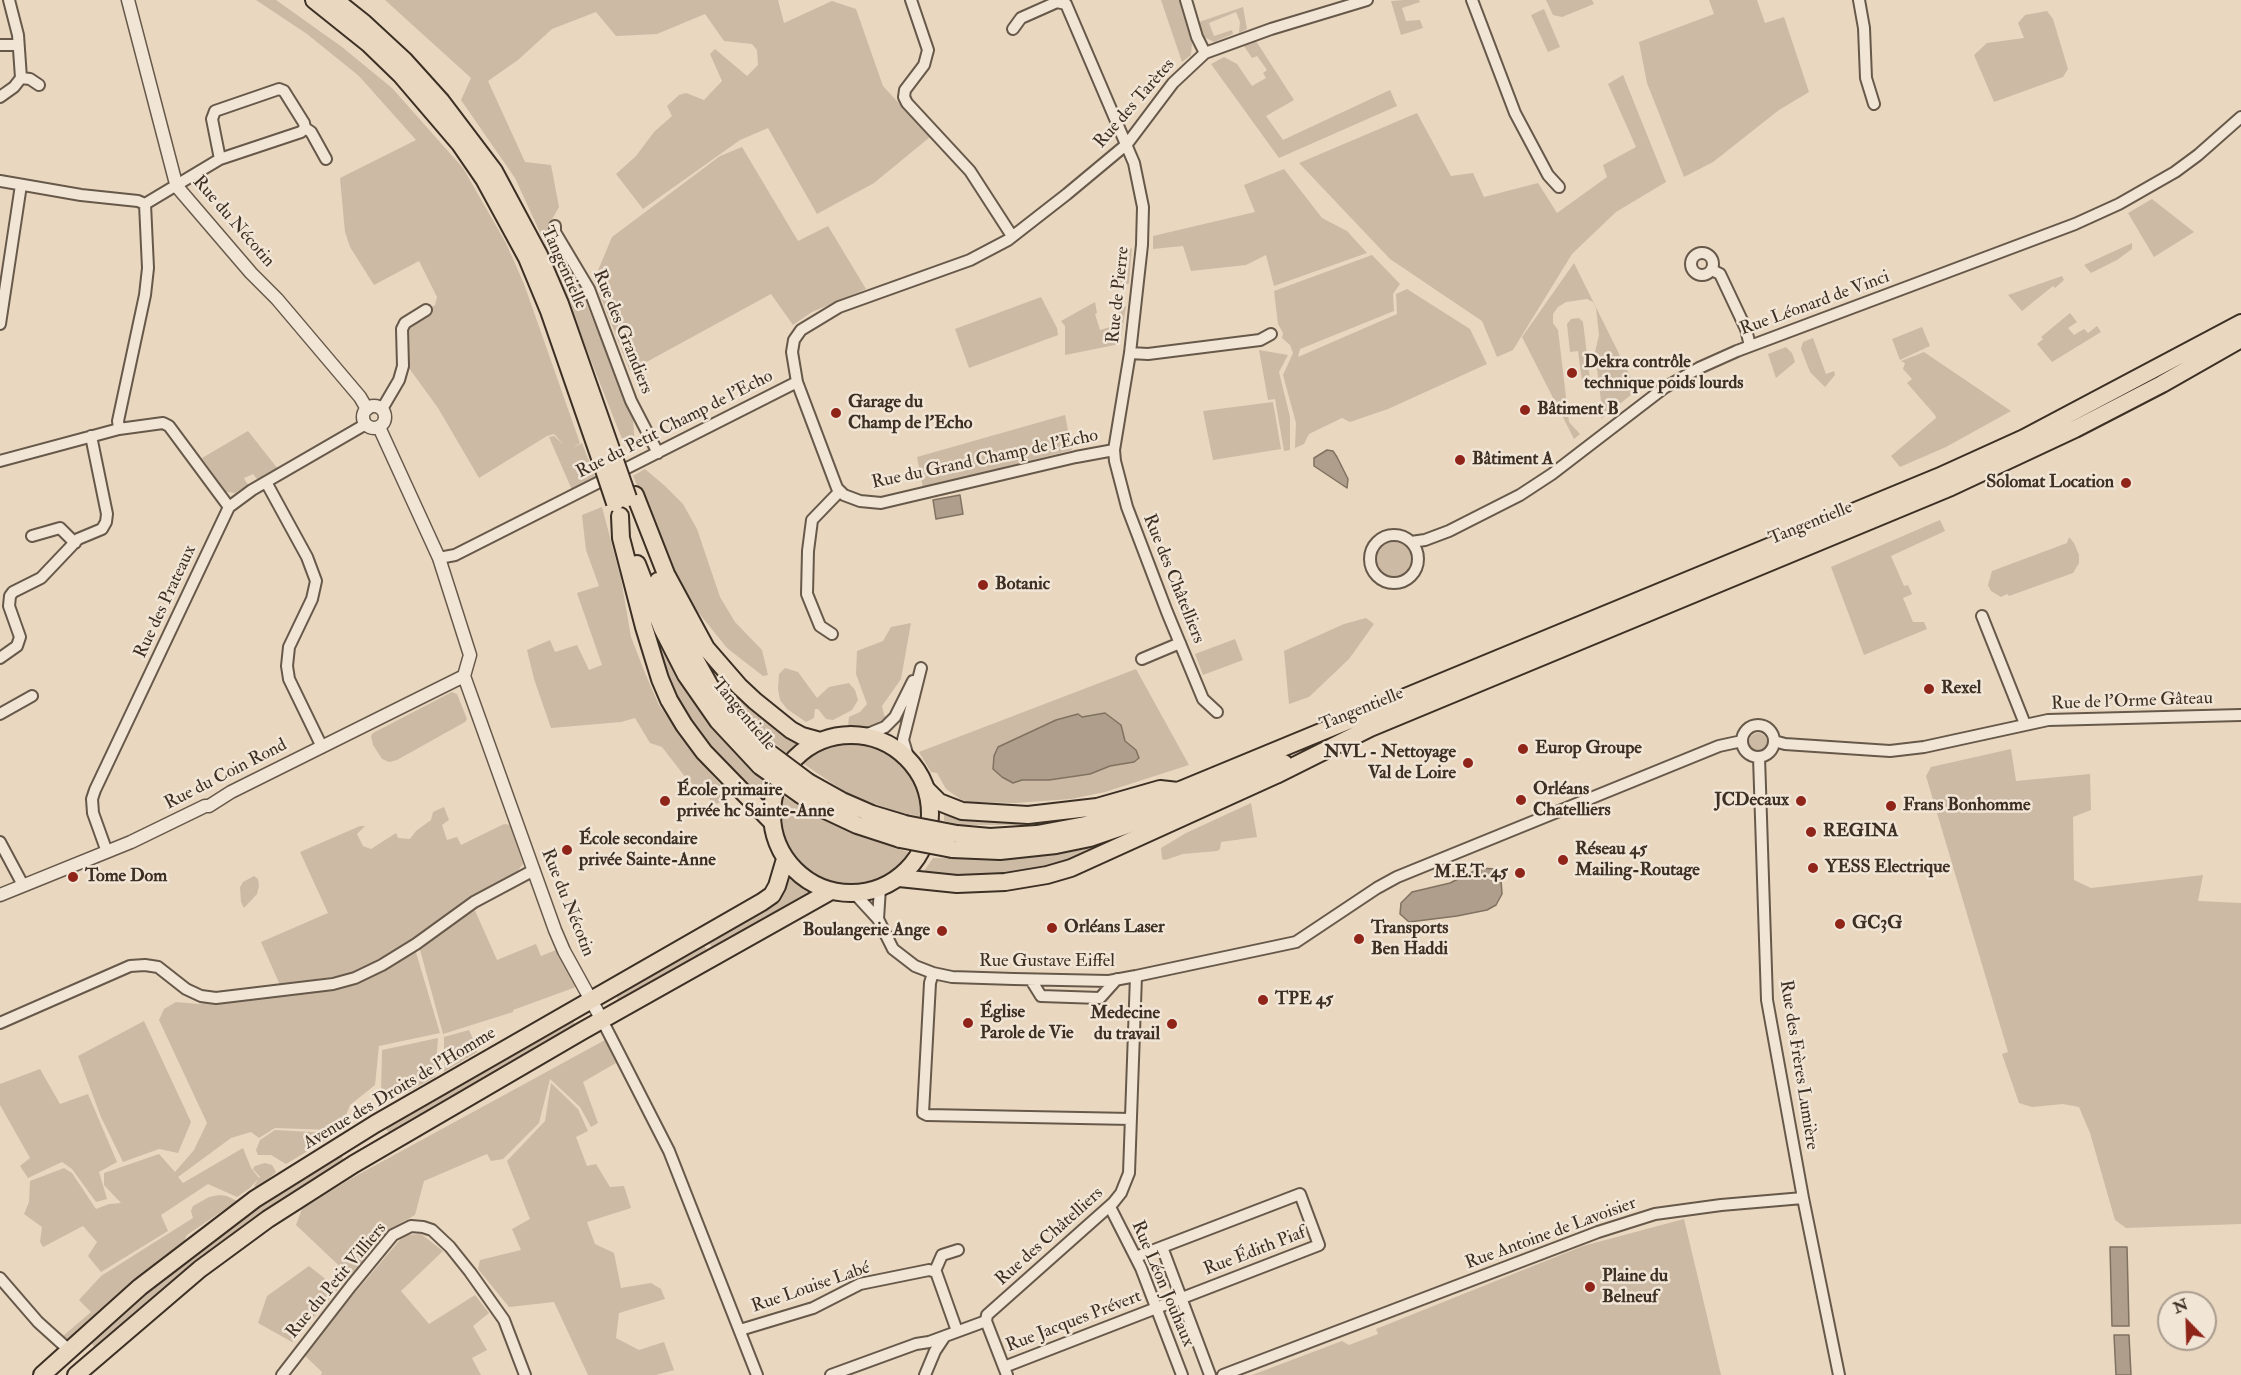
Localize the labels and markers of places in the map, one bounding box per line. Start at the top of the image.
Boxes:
place label: Dekra contrôle technique poids lourds [1584,352,1743,394]
marker: Dekra contrôle technique poids lourds [1565,366,1579,380]
place label: Garage du Champ de l'Echo [848,392,972,434]
place label: Bâtiment B [1537,399,1619,421]
marker: Bâtiment B [1518,403,1532,417]
marker: Garage du Champ de l'Echo [829,406,843,420]
place label: Bâtiment A [1472,449,1553,471]
marker: Bâtiment A [1453,453,1467,467]
place label: Solomat Location [1986,472,2114,494]
marker: Solomat Location [2119,476,2133,490]
place label: Botanic [995,574,1050,596]
marker: Botanic [976,578,990,592]
place label: Rexel [1941,678,1981,700]
marker: Rexel [1922,682,1936,696]
place label: Europ Groupe [1535,738,1642,760]
place label: NVL - Nettoyage Val de Loire [1324,742,1456,784]
marker: Europ Groupe [1516,742,1530,756]
marker: NVL - Nettoyage Val de Loire [1461,756,1475,770]
place label: Orléans Chatelliers [1533,779,1611,822]
place label: École primaire privée hc Sainte-Anne [677,780,834,822]
place label: JCDecaux [1715,790,1789,812]
marker: Orléans Chatelliers [1514,793,1528,807]
marker: École primaire privée hc Sainte-Anne [658,794,672,808]
marker: JCDecaux [1794,794,1808,808]
place label: Frans Bonhomme [1903,795,2030,817]
marker: Frans Bonhomme [1884,799,1898,813]
place label: REGINA [1823,821,1898,843]
marker: REGINA [1804,825,1818,839]
place label: École secondaire privée Sainte-Anne [579,829,716,872]
place label: Réseau 45 Mailing-Routage [1575,839,1700,882]
marker: École secondaire privée Sainte-Anne [560,843,574,857]
marker: Réseau 45 Mailing-Routage [1556,853,1570,867]
place label: YESS Electrique [1825,857,1950,879]
marker: YESS Electrique [1806,861,1820,875]
place label: M.E.T. 45 [1434,862,1508,884]
place label: Tome Dom [85,866,167,888]
marker: M.E.T. 45 [1513,866,1527,880]
marker: Tome Dom [66,870,80,884]
place label: GC3G [1852,913,1902,935]
place label: Orléans Laser [1064,917,1165,939]
marker: GC3G [1833,917,1847,931]
place label: Transports Ben Haddi [1371,918,1448,960]
place label: Boulangerie Ange [803,920,930,942]
marker: Orléans Laser [1045,921,1059,935]
marker: Boulangerie Ange [935,924,949,938]
marker: Transports Ben Haddi [1352,932,1366,946]
place label: TPE 45 [1275,989,1333,1011]
marker: TPE 45 [1256,993,1270,1007]
place label: Église Parole de Vie [980,1002,1074,1044]
place label: Medecine du travail [1090,1003,1160,1046]
marker: Église Parole de Vie [961,1016,975,1030]
marker: Medecine du travail [1165,1017,1179,1031]
place label: Plaine du Belneuf [1602,1266,1668,1308]
marker: Plaine du Belneuf [1583,1280,1597,1294]

